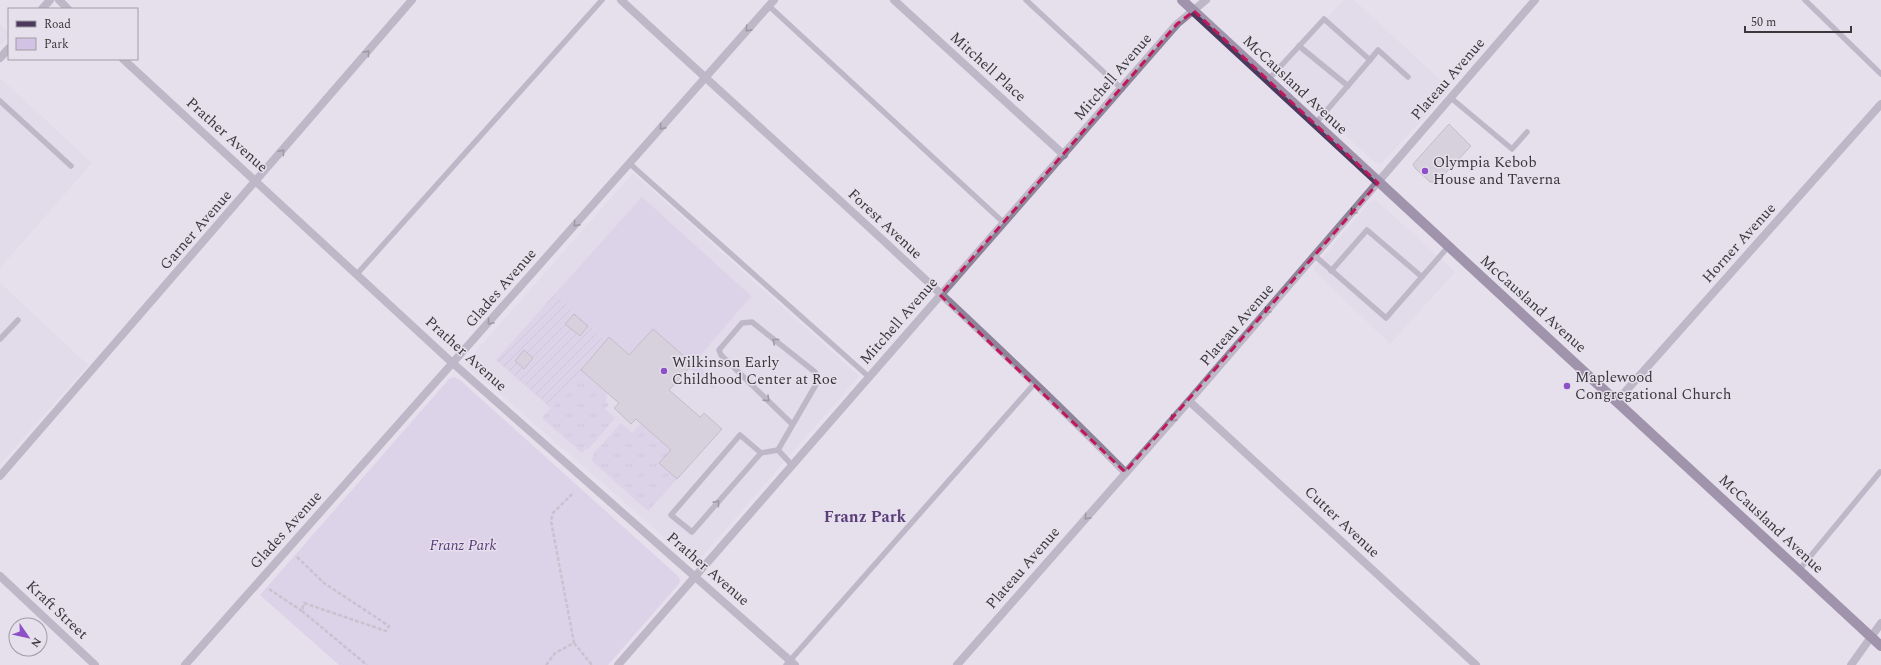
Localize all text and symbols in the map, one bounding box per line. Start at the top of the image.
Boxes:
legend [8,8,138,60]
scale bar [1745,8,1851,34]
text: 50 m [1751,13,1776,32]
text: Road [44,15,71,34]
one-way arrow [745,24,752,32]
street label: Mitchell Place [945,26,1031,108]
street label: Mitchell Avenue [1068,28,1158,126]
street label: McCausland Avenue [1237,30,1353,140]
street label: Plateau Avenue [1406,33,1490,125]
text: Park [44,35,69,54]
one-way arrow [362,51,369,58]
street label: Prather Avenue [181,92,273,178]
one-way arrow [659,122,666,129]
one-way arrow [278,149,285,157]
place label: Olympia Kebob House and Taverna [1433,151,1561,191]
marker: Olympia Kebob House and Taverna [1420,166,1430,176]
street label: Forest Avenue [842,183,928,265]
street label: Garner Avenue [155,185,237,275]
street label: Horner Avenue [1697,198,1781,288]
one-way arrow [1350,208,1357,215]
one-way arrow [573,219,580,227]
street label: Glades Avenue [460,243,542,333]
street label: McCausland Avenue [1474,250,1592,358]
street label: Mitchell Avenue [854,272,944,370]
street label: Plateau Avenue [1195,279,1279,371]
one-way arrow [1265,306,1272,313]
street label: Prather Avenue [420,311,512,397]
one-way arrow [487,317,494,324]
one-way arrow [773,339,780,346]
place label: Wilkinson Early Childhood Center at Roe [672,351,837,391]
marker: Wilkinson Early Childhood Center at Roe [659,366,669,376]
place label: Maplewood Congregational Church [1575,366,1732,406]
marker: Maplewood Congregational Church [1562,381,1572,391]
one-way arrow [762,394,770,402]
one-way arrow [1170,414,1177,422]
street label: McCausland Avenue [1713,469,1829,579]
street label: Cutter Avenue [1299,481,1385,563]
street label: Glades Avenue [244,486,328,574]
one-way arrow [713,500,720,508]
district label: Franz Park [824,505,906,529]
one-way arrow [1084,512,1091,519]
street label: Plateau Avenue [981,522,1065,614]
street label: Prather Avenue [661,526,755,612]
park label: Franz Park [430,534,496,557]
street label: Kraft Street [21,575,93,645]
north arrow [8,617,48,657]
text: N [26,634,45,651]

